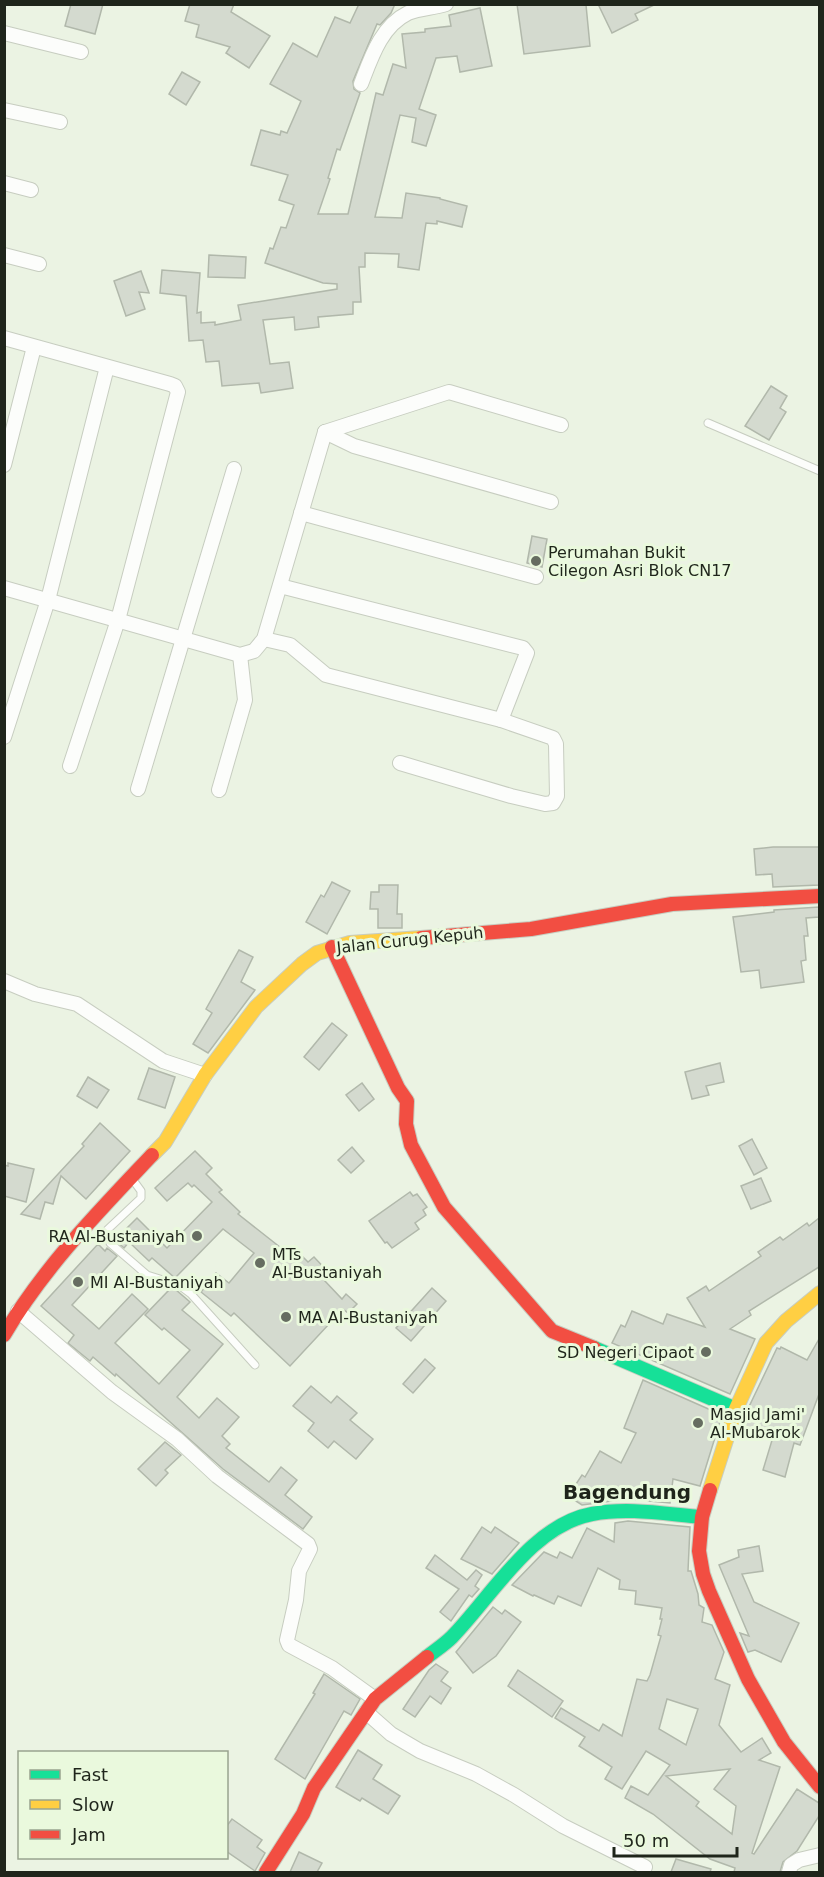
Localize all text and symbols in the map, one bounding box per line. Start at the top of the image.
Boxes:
place label: Perumahan Bukit Cilegon Asri Blok CN17 [548,543,732,580]
marker: Perumahan Bukit Cilegon Asri Blok CN17 [529,554,543,568]
street label: Jalan Curug Kepuh [335,923,484,957]
place label: RA Al-Bustaniyah [48,1227,185,1246]
marker: RA Al-Bustaniyah [190,1229,204,1243]
place label: MTs Al-Bustaniyah [272,1245,382,1282]
marker: MTs Al-Bustaniyah [253,1256,267,1270]
place label: MI Al-Bustaniyah [90,1273,224,1292]
marker: MI Al-Bustaniyah [71,1275,85,1289]
place label: MA Al-Bustaniyah [298,1308,438,1327]
marker: MA Al-Bustaniyah [279,1310,293,1324]
place label: SD Negeri Cipaot [557,1343,694,1362]
marker: SD Negeri Cipaot [699,1345,713,1359]
place label: Masjid Jami' Al-Mubarok [710,1405,805,1442]
marker: Masjid Jami' Al-Mubarok [691,1416,705,1430]
district label: Bagendung [563,1480,691,1504]
legend [18,1751,228,1859]
text: Fast [72,1764,108,1785]
text: Slow [72,1794,114,1815]
scale bar [614,1820,737,1858]
text: Jam [71,1824,106,1845]
text: 50 m [623,1830,669,1851]

